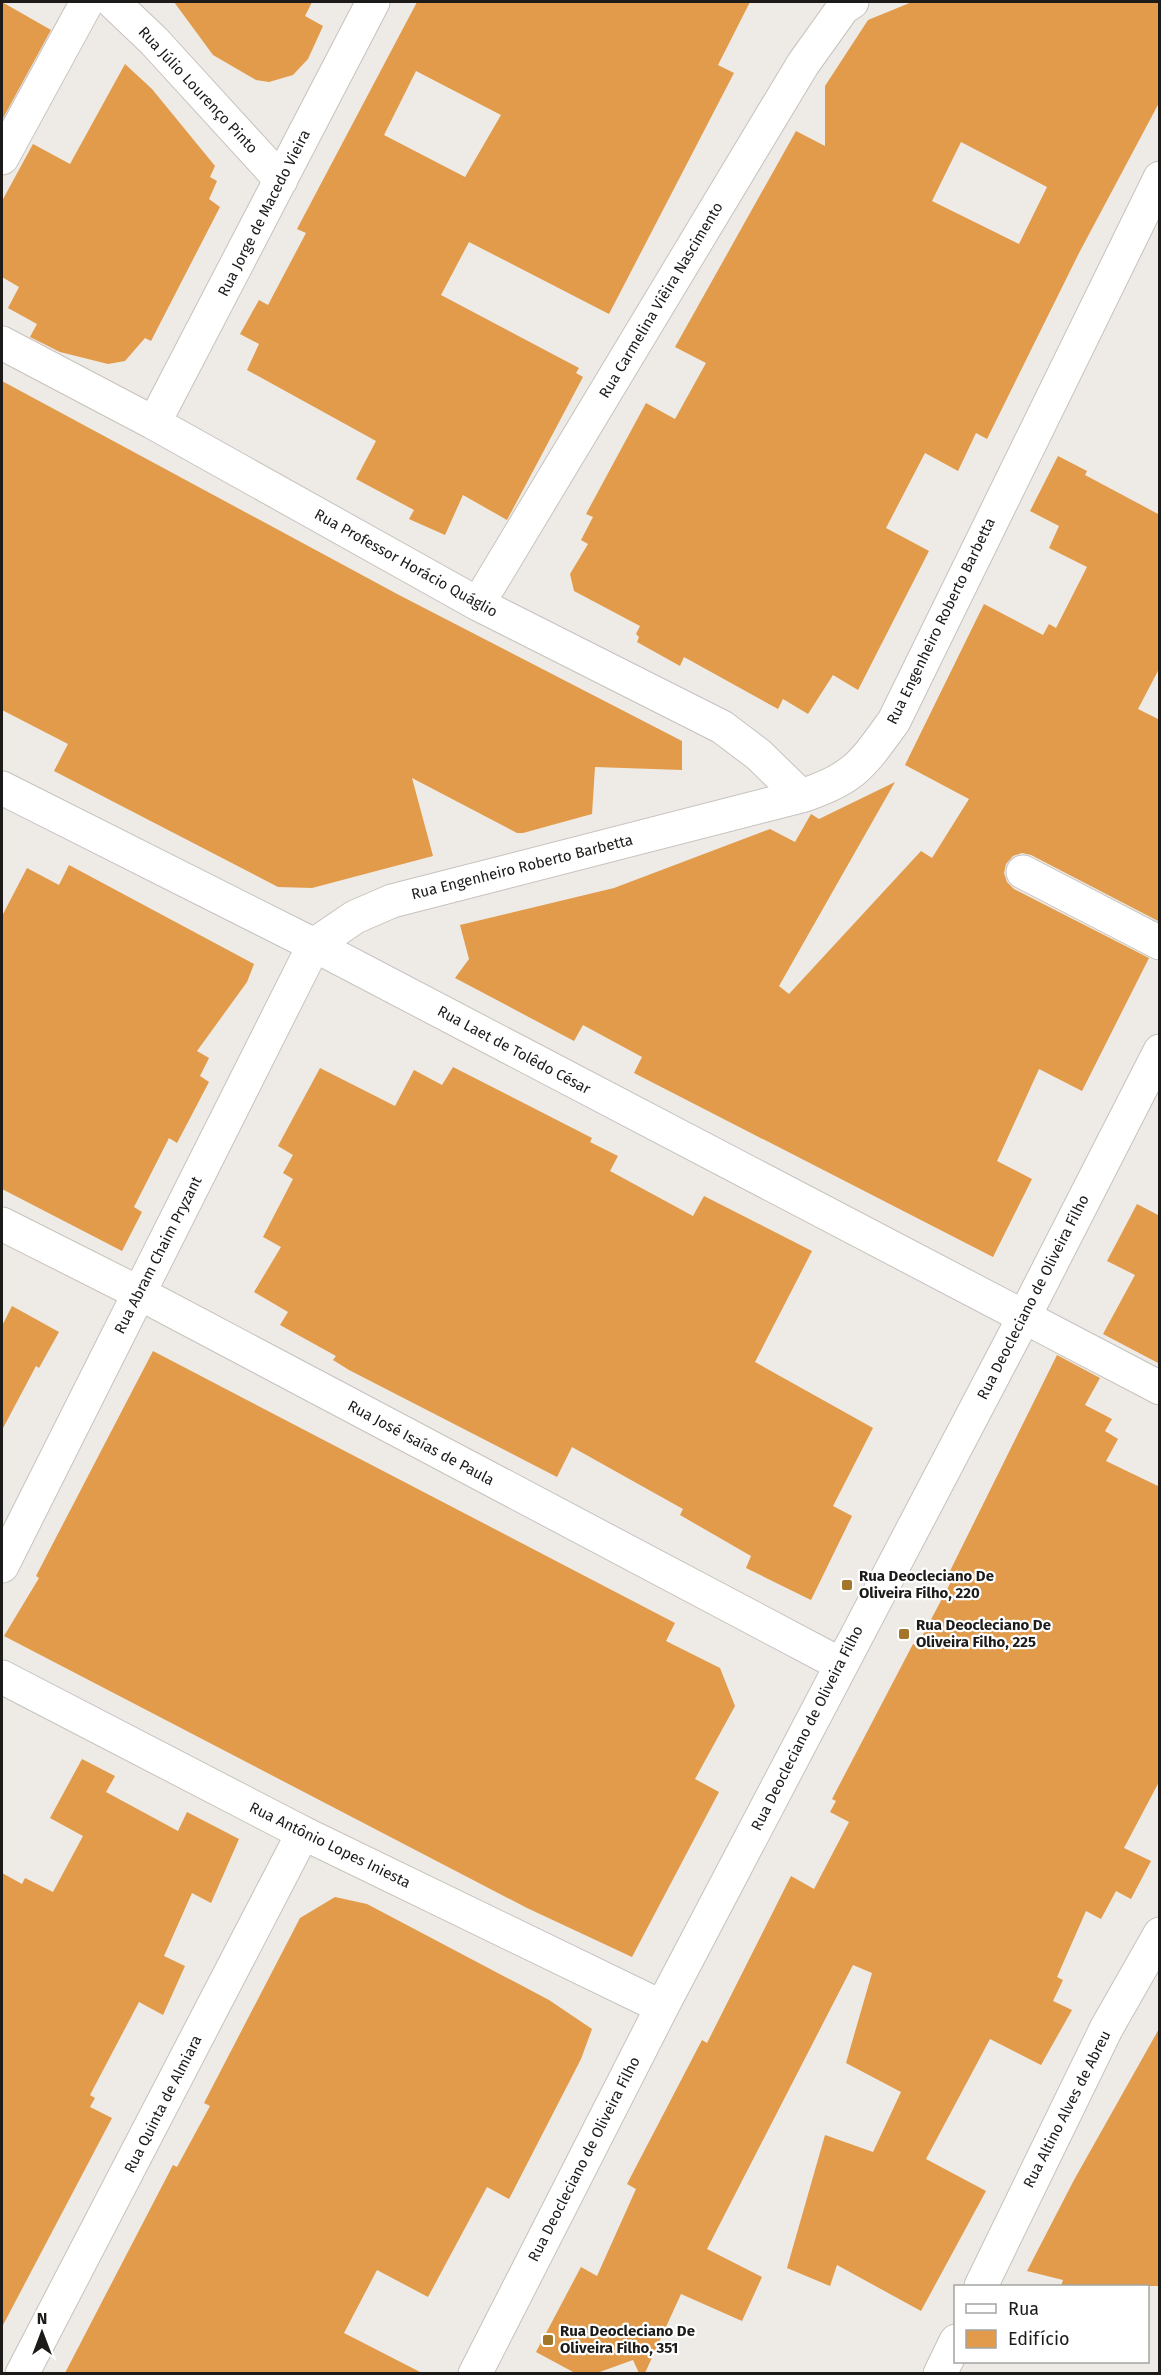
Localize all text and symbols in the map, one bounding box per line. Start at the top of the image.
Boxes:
street label: Rua Júlio Lourenço Pinto [135,23,261,157]
street label: Rua Jorge de Macedo Vieira [214,127,314,299]
street label: Rua Carmelina Viêira Nascimento [595,199,727,401]
street label: Rua Professor Horácio Quáglio [311,505,501,621]
street label: Rua Engenheiro Roberto Barbetta [883,515,999,727]
street label: Rua Engenheiro Roberto Barbetta [409,831,635,903]
street label: Rua Laet de Tolêdo César [434,1002,594,1098]
street label: Rua Abram Chaim Pryzant [110,1173,206,1337]
street label: Rua Deocleciano de Oliveira Filho [973,1192,1093,1402]
street label: Rua José Isaías de Paula [345,1397,497,1489]
place label: Rua Deocleciano De Oliveira Filho, 220 [859,1567,994,1602]
marker: Rua Deocleciano De Oliveira Filho, 220 [840,1578,854,1592]
place label: Rua Deocleciano De Oliveira Filho, 225 [916,1616,1051,1651]
street label: Rua Deocleciano de Oliveira Filho [747,1623,867,1833]
marker: Rua Deocleciano De Oliveira Filho, 225 [897,1627,911,1641]
street label: Rua Antônio Lopes Iniesta [246,1798,414,1892]
street label: Rua Altino Alves de Abreu [1019,2027,1115,2191]
street label: Rua Quinta de Almiara [120,2032,206,2176]
street label: Rua Deocleciano de Oliveira Filho [524,2054,644,2264]
legend [954,2285,1149,2363]
text: Rua [1008,2298,1039,2320]
north arrow [12,2303,72,2363]
text: N [37,2309,47,2328]
place label: Rua Deocleciano De Oliveira Filho, 351 [560,2322,695,2357]
text: Edifício [1008,2328,1070,2350]
marker: Rua Deocleciano De Oliveira Filho, 351 [541,2333,555,2347]

